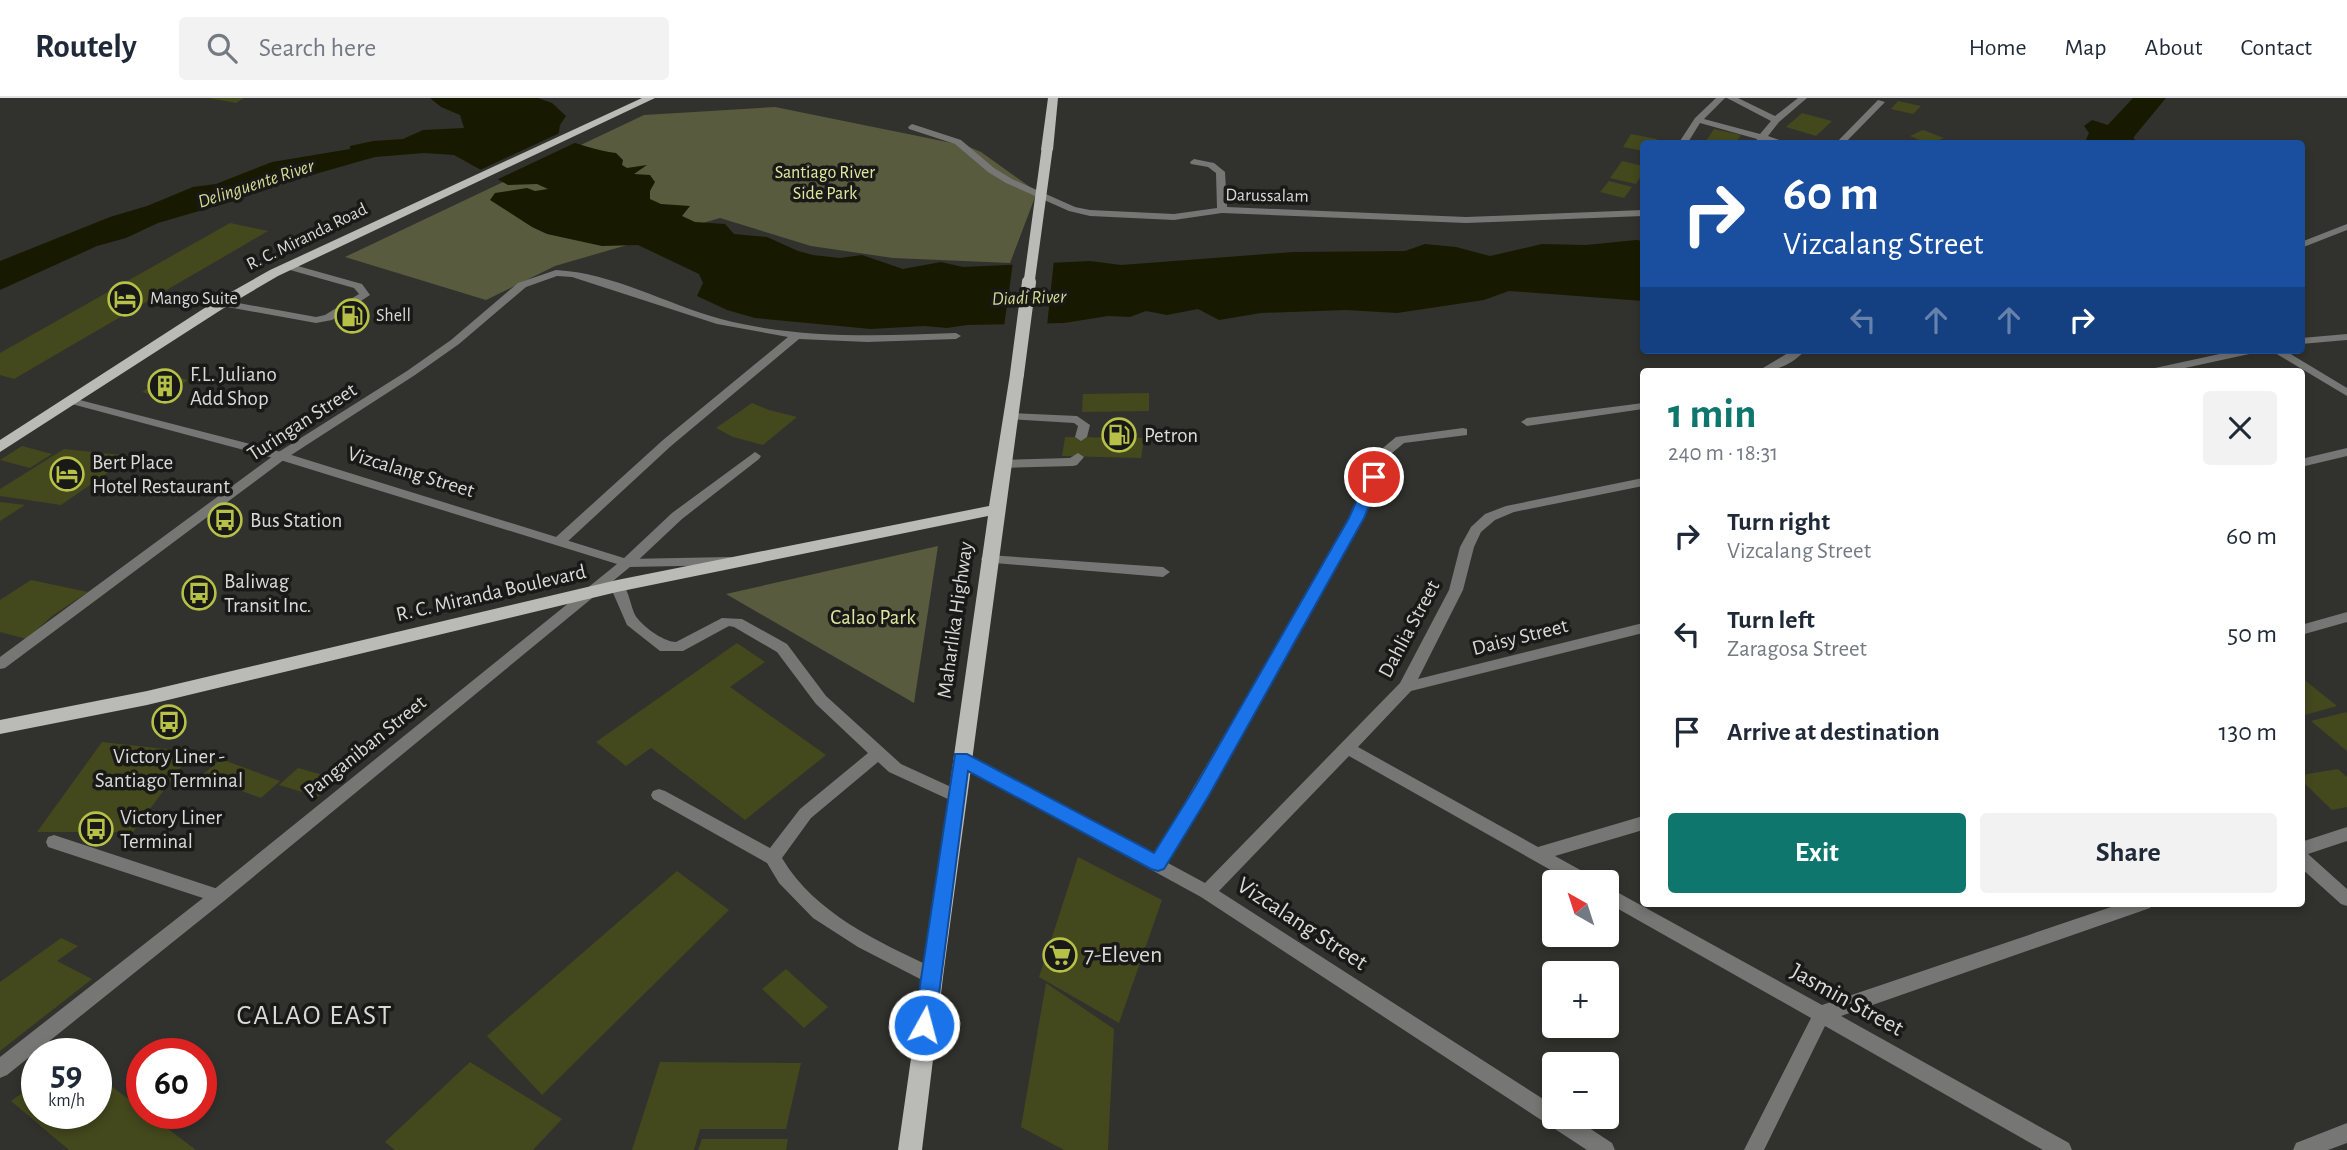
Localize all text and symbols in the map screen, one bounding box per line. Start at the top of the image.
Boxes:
search box [179,17,669,80]
icon: search [203,29,241,67]
text: Routely [35,31,137,64]
text: Search here [259,35,376,61]
text: Home [1969,36,2027,60]
text: Map [2065,36,2107,60]
text: About [2145,36,2202,60]
text: Contact [2240,36,2312,60]
water label: Delinguente River [195,156,317,212]
park label: Santiago River Side Park [775,164,875,203]
icon: right [1668,168,1759,259]
text: 60 m [1783,170,1879,219]
street label: Darussalam [1225,186,1309,206]
street label: R. C. Miranda Road [244,200,370,274]
text: Vizcalang Street [1783,228,1983,260]
hotel icon: Mango Suite [106,280,144,318]
water label: Diadi River [991,287,1067,309]
place label: Mango Suite [150,290,238,308]
fuel station icon: Shell [333,297,371,335]
icon: left [1844,301,1882,339]
icon: ahead [1917,301,1955,339]
icon: ahead [1990,301,2028,339]
icon: right [2063,301,2101,339]
place label: Shell [376,307,411,325]
place label: F.L. Juliano Add Shop [190,364,277,409]
building icon: F.L. Juliano Add Shop [146,367,184,405]
street label: Turingan Street [244,379,360,465]
button: close [2203,391,2277,465]
text: 1 min [1668,393,1757,435]
fuel station icon: Petron [1100,416,1138,454]
place label: Petron [1144,425,1198,446]
text: 240 m · 18:31 [1668,442,1778,465]
street label: Vizcalang Street [345,443,477,501]
pin [1344,447,1404,507]
place label: Bert Place Hotel Restaurant [92,452,230,497]
hotel icon: Bert Place Hotel Restaurant [48,455,86,493]
icon: arrive [1355,458,1393,496]
bus stop icon: Bus Station [206,501,244,539]
text: Turn right [1727,509,1830,535]
place label: Bus Station [250,510,342,531]
icon: right [1668,517,1706,555]
text: 60 m [2226,523,2277,549]
street label: Maharlika Highway [934,540,976,700]
text: Vizcalang Street [1727,540,1871,563]
street label: R. C. Miranda Boulevard [394,561,588,625]
place label: Baliwag Transit Inc. [224,571,311,616]
bus stop icon: Baliwag Transit Inc. [180,574,218,612]
street label: Dahlia Street [1375,577,1444,681]
park label: Calao Park [830,607,916,628]
text: Turn left [1727,607,1815,633]
street label: Daisy Street [1470,615,1570,659]
icon: left [1668,615,1706,653]
text: 50 m [2227,621,2277,647]
text: Zaragosa Street [1727,638,1867,661]
street label: Panganiban Street [300,691,430,802]
bus stop icon: Victory Liner - Santiago Terminal [150,703,188,741]
icon: arrive [1668,713,1706,751]
text: Arrive at destination [1727,719,1940,745]
text: 130 m [2219,719,2277,745]
place label: Victory Liner - Santiago Terminal [95,746,243,791]
place label: Victory Liner Terminal [120,807,222,852]
bus stop icon: Victory Liner Terminal [77,810,115,848]
button: Exit [1668,813,1966,893]
button: Share [1980,813,2277,893]
north arrow [1542,870,1619,947]
map controls [1542,870,1619,1129]
street label: Vizcalang Street [1232,873,1372,975]
supermarket icon: 7-Eleven [1041,936,1079,974]
place label: 7-Eleven [1084,943,1162,967]
street label: Jasmin Street [1787,959,1908,1041]
button: + [1542,961,1619,1038]
position arrow [887,988,961,1062]
district label: CALAO EAST [237,1002,393,1030]
speed limit sign: 60 [126,1038,217,1129]
button: − [1542,1052,1619,1129]
text: 59 [50,1057,83,1092]
text: km/h [48,1092,85,1110]

